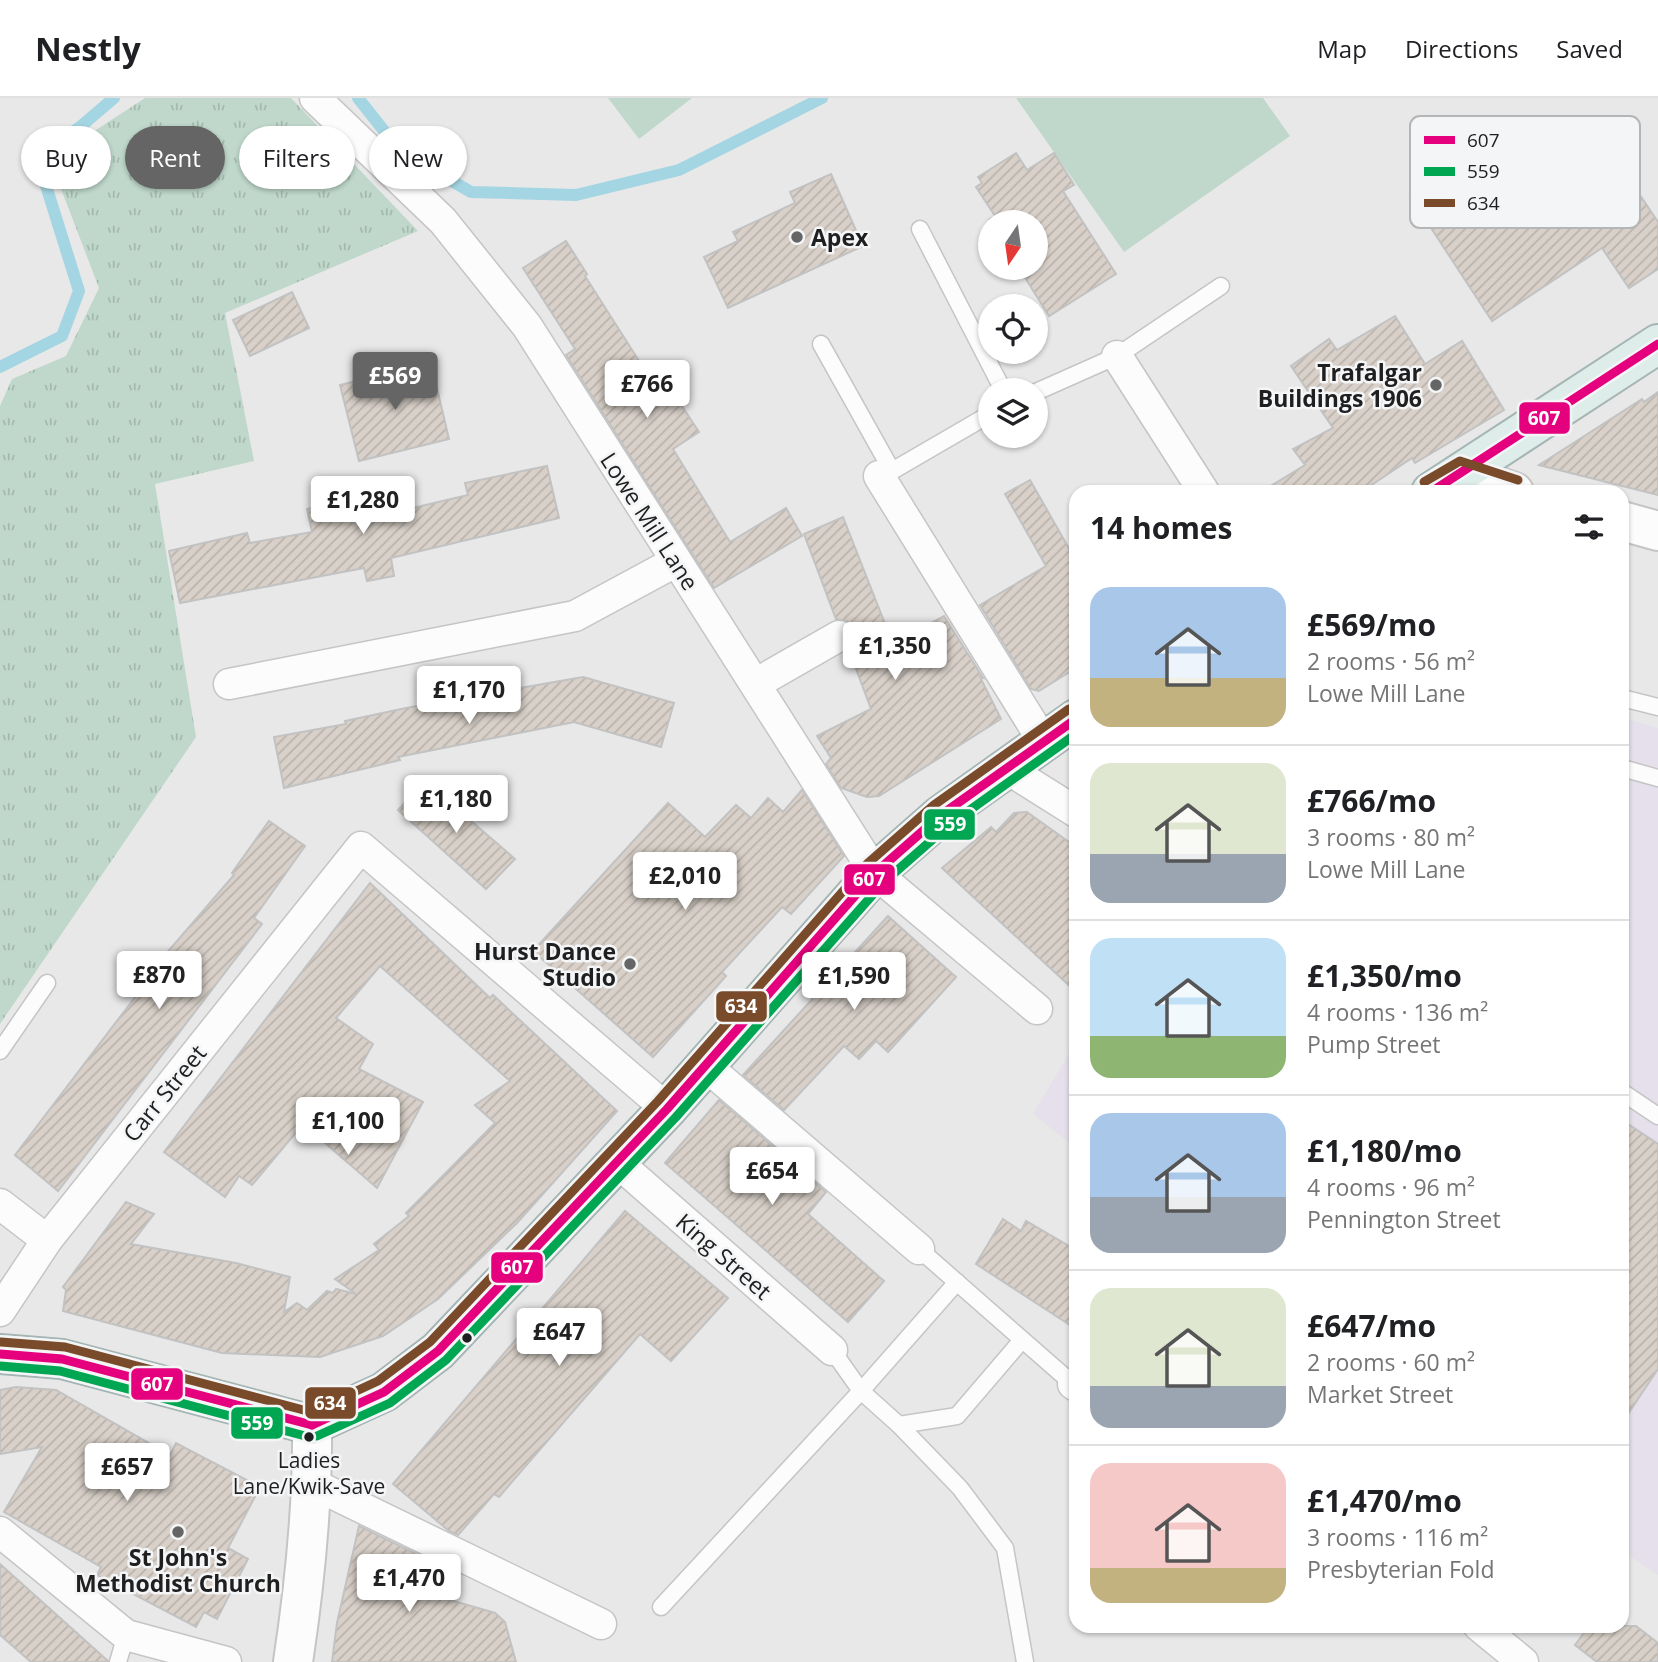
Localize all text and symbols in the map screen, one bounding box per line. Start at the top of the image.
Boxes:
text: Nestly [35,26,141,71]
text: Map [1317,32,1367,65]
text: Directions [1405,32,1518,65]
text: Saved [1556,32,1623,65]
legend [1410,116,1640,228]
chip: Buy [21,126,111,189]
chip: Rent [125,126,225,189]
chip: Filters [239,126,355,189]
chip: New [369,126,467,189]
text: 607 [1467,127,1500,153]
text: 559 [1467,158,1500,184]
text: 634 [1467,190,1500,216]
north arrow [978,210,1048,280]
map controls [978,210,1048,448]
place label: Apex [811,221,869,253]
marker: Apex [789,229,805,245]
button: locate [978,294,1048,364]
pin: £569 [354,352,436,412]
place label: Trafalgar Buildings 1906 [1258,356,1422,414]
text: £569 [369,359,421,391]
pin: £766 [606,360,688,420]
text: £766 [621,367,673,399]
marker: Trafalgar Buildings 1906 [1428,377,1444,393]
button: layers [978,378,1048,448]
line badge: 607 [1518,401,1571,435]
text: 607 [1528,405,1560,431]
street label: Lowe Mill Lane [593,446,707,596]
pin: £1,280 [306,476,420,536]
text: £1,280 [327,483,399,515]
text: 14 homes [1090,507,1233,548]
icon: filters [1570,508,1608,546]
text: £569/mo [1307,604,1436,645]
icon: home [1146,615,1230,699]
pin: £1,350 [838,622,952,682]
text: £1,350 [859,629,931,661]
text: 2 rooms · 56 m² [1307,645,1475,677]
pin: £1,170 [412,666,526,726]
text: £1,170 [433,673,505,705]
text: Lowe Mill Lane [1307,677,1465,709]
pin: £1,180 [399,776,513,835]
text: £766/mo [1307,780,1436,821]
text: £1,180 [420,782,492,814]
icon: home [1146,791,1230,875]
line badge: 559 [923,808,976,841]
text: 559 [934,811,966,837]
text: 3 rooms · 80 m² [1307,821,1475,853]
pin: £2,010 [628,852,742,912]
text: Lowe Mill Lane [1307,853,1465,885]
text: £2,010 [649,859,721,891]
line badge: 607 [843,863,896,896]
text: 607 [853,866,885,892]
place label: Hurst Dance Studio [474,935,616,993]
pin: £870 [118,951,200,1011]
pin: £1,590 [797,953,911,1012]
text: £1,350/mo [1307,955,1462,996]
marker: Hurst Dance Studio [622,956,638,972]
text: £870 [133,958,185,990]
text: £1,590 [818,959,890,991]
icon: home [1146,966,1230,1050]
line badge: 634 [715,990,768,1023]
text: 634 [725,993,757,1019]
text: 4 rooms · 136 m² [1307,996,1488,1028]
text: Pump Street [1307,1028,1441,1060]
street label: Carr Street [115,1038,213,1148]
pin: £1,100 [291,1098,405,1157]
text: £1,100 [312,1104,384,1136]
text: £1,180/mo [1307,1130,1462,1171]
icon: home [1146,1141,1230,1225]
pin: £654 [731,1148,813,1207]
text: £654 [746,1154,798,1186]
text: 4 rooms · 96 m² [1307,1171,1475,1203]
text: Pennington Street [1307,1203,1501,1235]
street label: King Street [669,1206,779,1306]
line badge: 607 [490,1251,544,1284]
text: 607 [501,1254,533,1280]
text: £647/mo [1307,1305,1436,1346]
pin: £647 [518,1308,600,1368]
text: £647 [533,1315,585,1347]
icon: home [1146,1316,1230,1400]
unlabelled marker [460,1331,474,1345]
text: 2 rooms · 60 m² [1307,1346,1475,1378]
line badge: 607 [130,1367,184,1401]
text: 607 [141,1371,173,1397]
text: Market Street [1307,1378,1453,1410]
line badge: 634 [304,1386,357,1420]
text: 634 [314,1390,346,1416]
line badge: 559 [230,1406,284,1440]
text: 559 [241,1410,273,1436]
marker: Ladies Lane/Kwik-Save [302,1430,316,1444]
pin: £657 [86,1444,168,1503]
place label: Ladies Lane/Kwik-Save [233,1446,385,1500]
text: £657 [101,1450,153,1482]
text: £1,470/mo [1307,1480,1462,1521]
icon: home [1146,1491,1230,1575]
text: 3 rooms · 116 m² [1307,1521,1488,1553]
marker: St John's Methodist Church [170,1524,186,1540]
place label: St John's Methodist Church [75,1541,281,1599]
text: Presbyterian Fold [1307,1553,1494,1585]
pin: £1,470 [352,1554,466,1614]
text: £1,470 [373,1561,445,1593]

